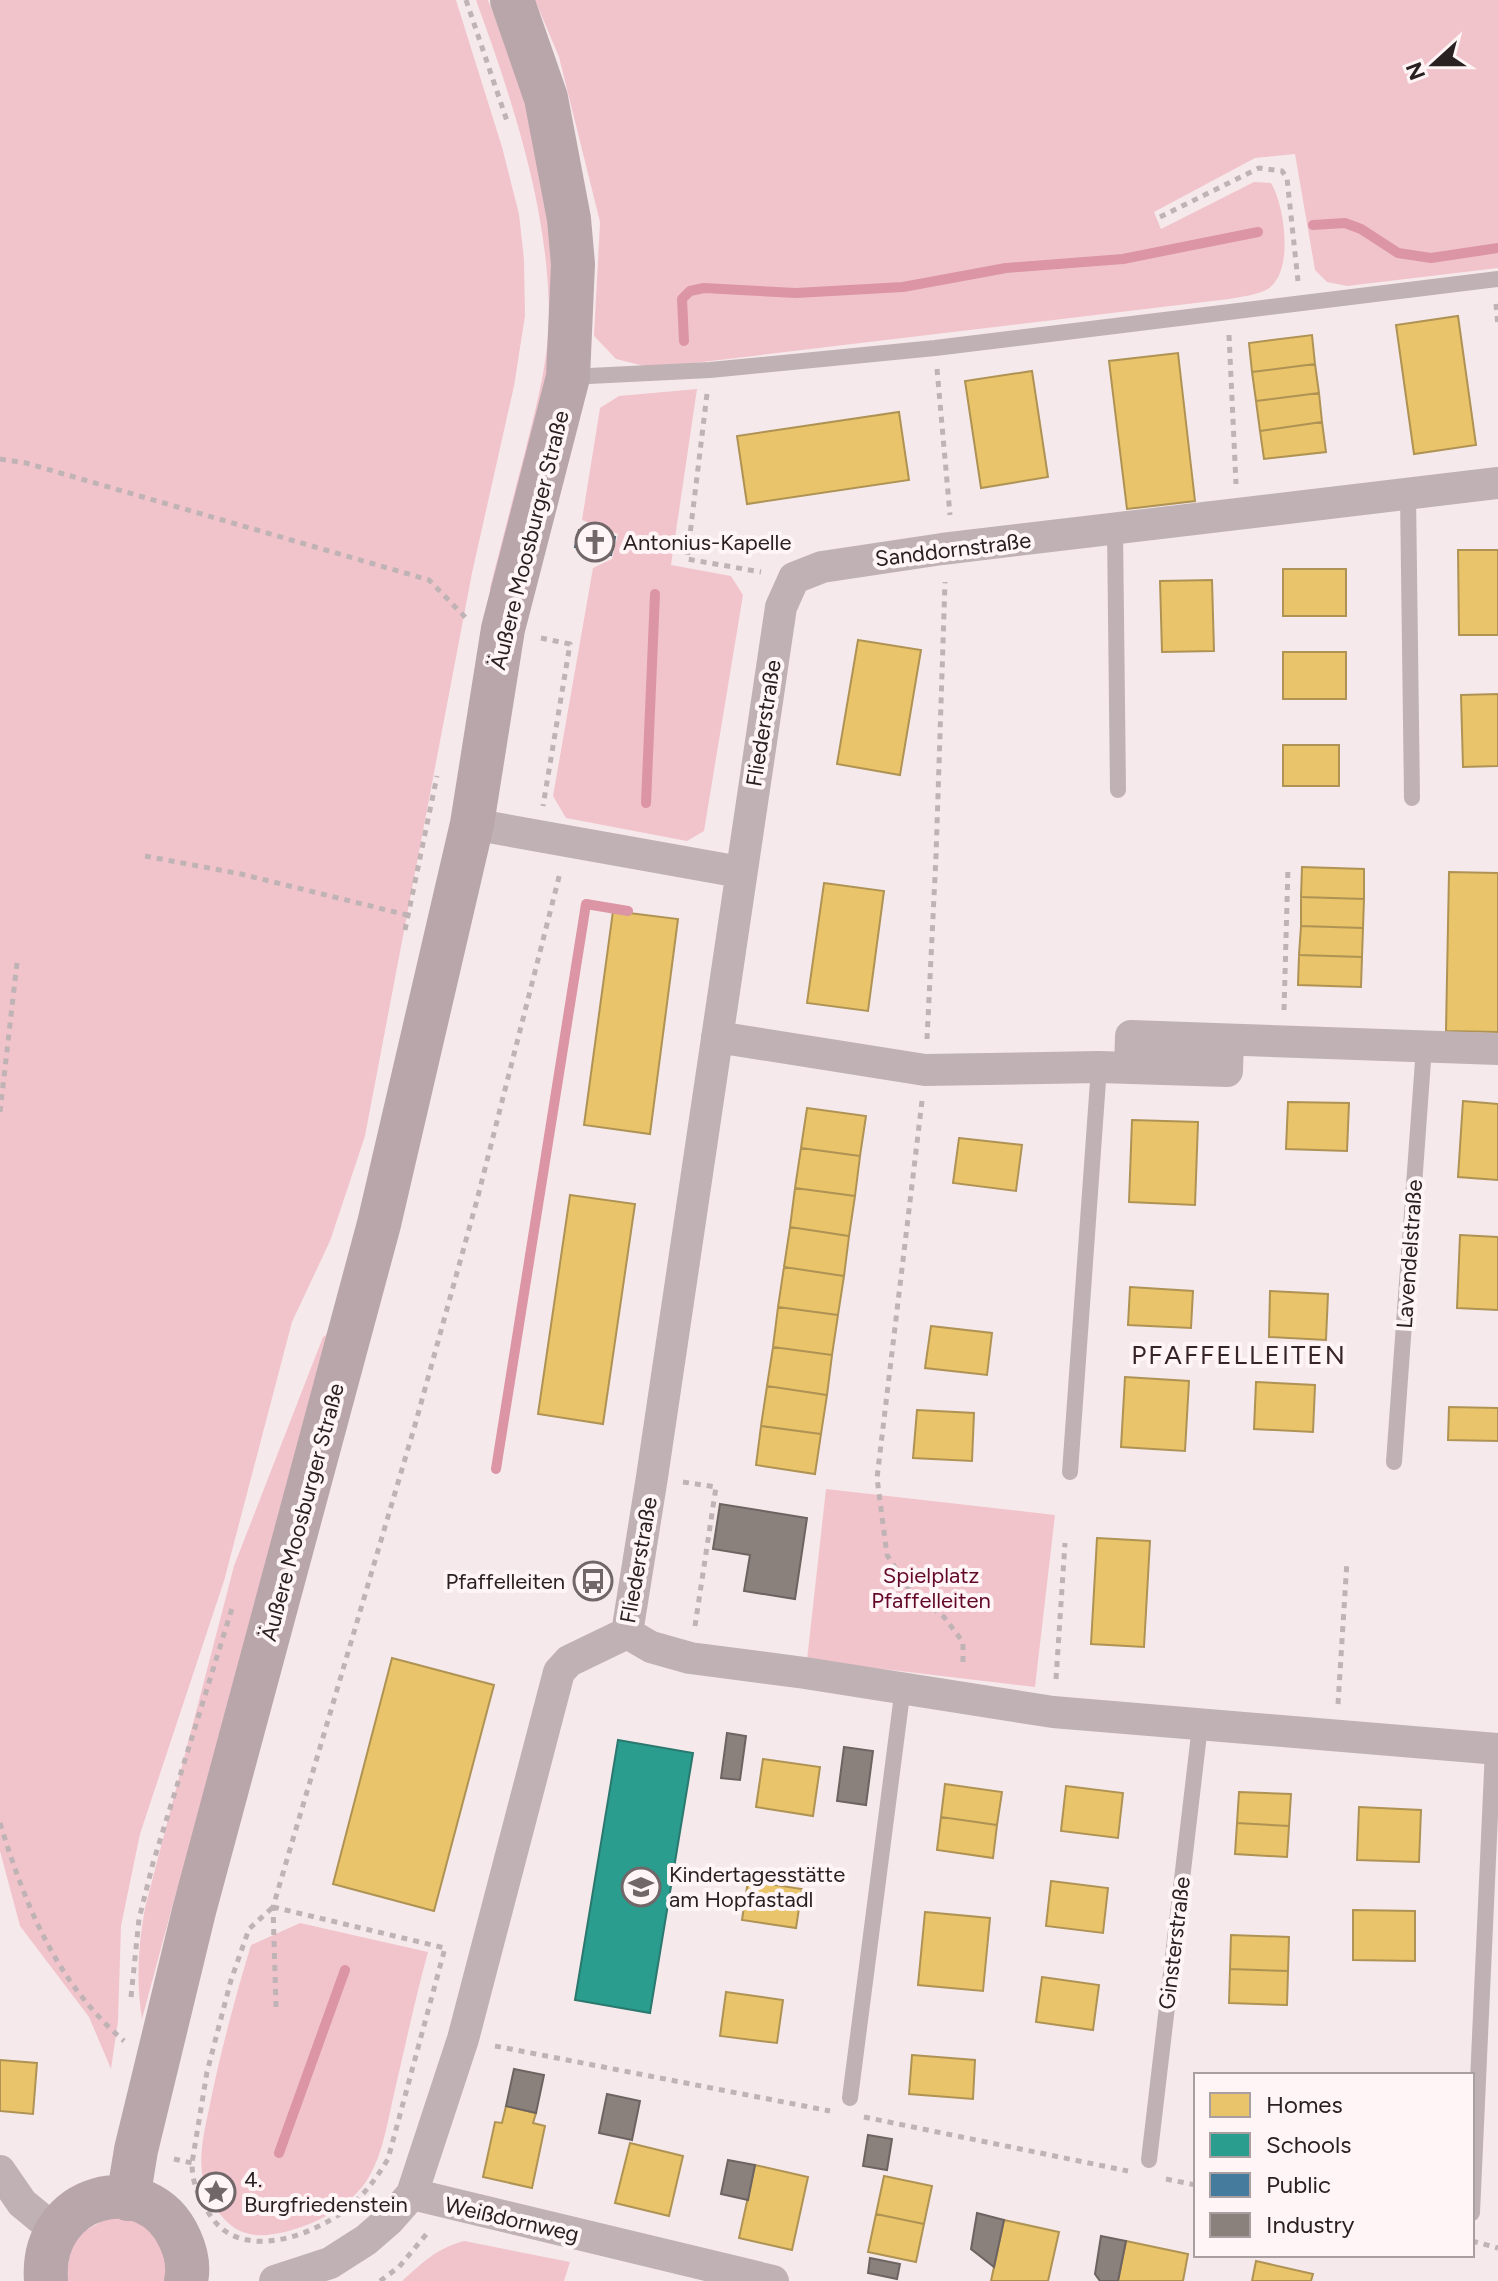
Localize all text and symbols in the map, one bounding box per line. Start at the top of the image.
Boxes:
north arrow [1394,24,1474,104]
text: N [1400,58,1431,84]
street label: Äußere Moosburger Straße [484,408,575,673]
church icon: Antonius-Kapelle [574,521,616,563]
street label: Sanddornstraße [874,527,1033,572]
place label: Antonius-Kapelle [623,529,791,556]
street label: Fliederstraße [740,658,787,788]
street label: Lavendelstraße [1391,1179,1428,1329]
district label: PFAFFELLEITEN [1131,1339,1347,1371]
street label: Äußere Moosburger Straße [255,1380,350,1644]
street label: Fliederstraße [614,1495,663,1625]
bus stop icon: Pfaffelleiten [572,1560,614,1602]
park label: Spielplatz Pfaffelleiten [871,1562,991,1614]
place label: Pfaffelleiten [445,1568,565,1595]
place label: Kindertagesstätte am Hopfastadl [669,1861,845,1913]
school or university icon: Kindertagesstätte am Hopfastadl [620,1866,662,1908]
street label: Ginsterstraße [1153,1875,1196,2011]
legend [1194,2073,1474,2257]
text: Homes [1266,2090,1343,2119]
text: Schools [1266,2130,1351,2159]
place label: 4. Burgfriedenstein [244,2166,408,2218]
text: Public [1266,2170,1331,2199]
place icon: 4. Burgfriedenstein [195,2171,237,2213]
street label: Weißdornweg [442,2191,582,2248]
text: Industry [1266,2210,1355,2239]

